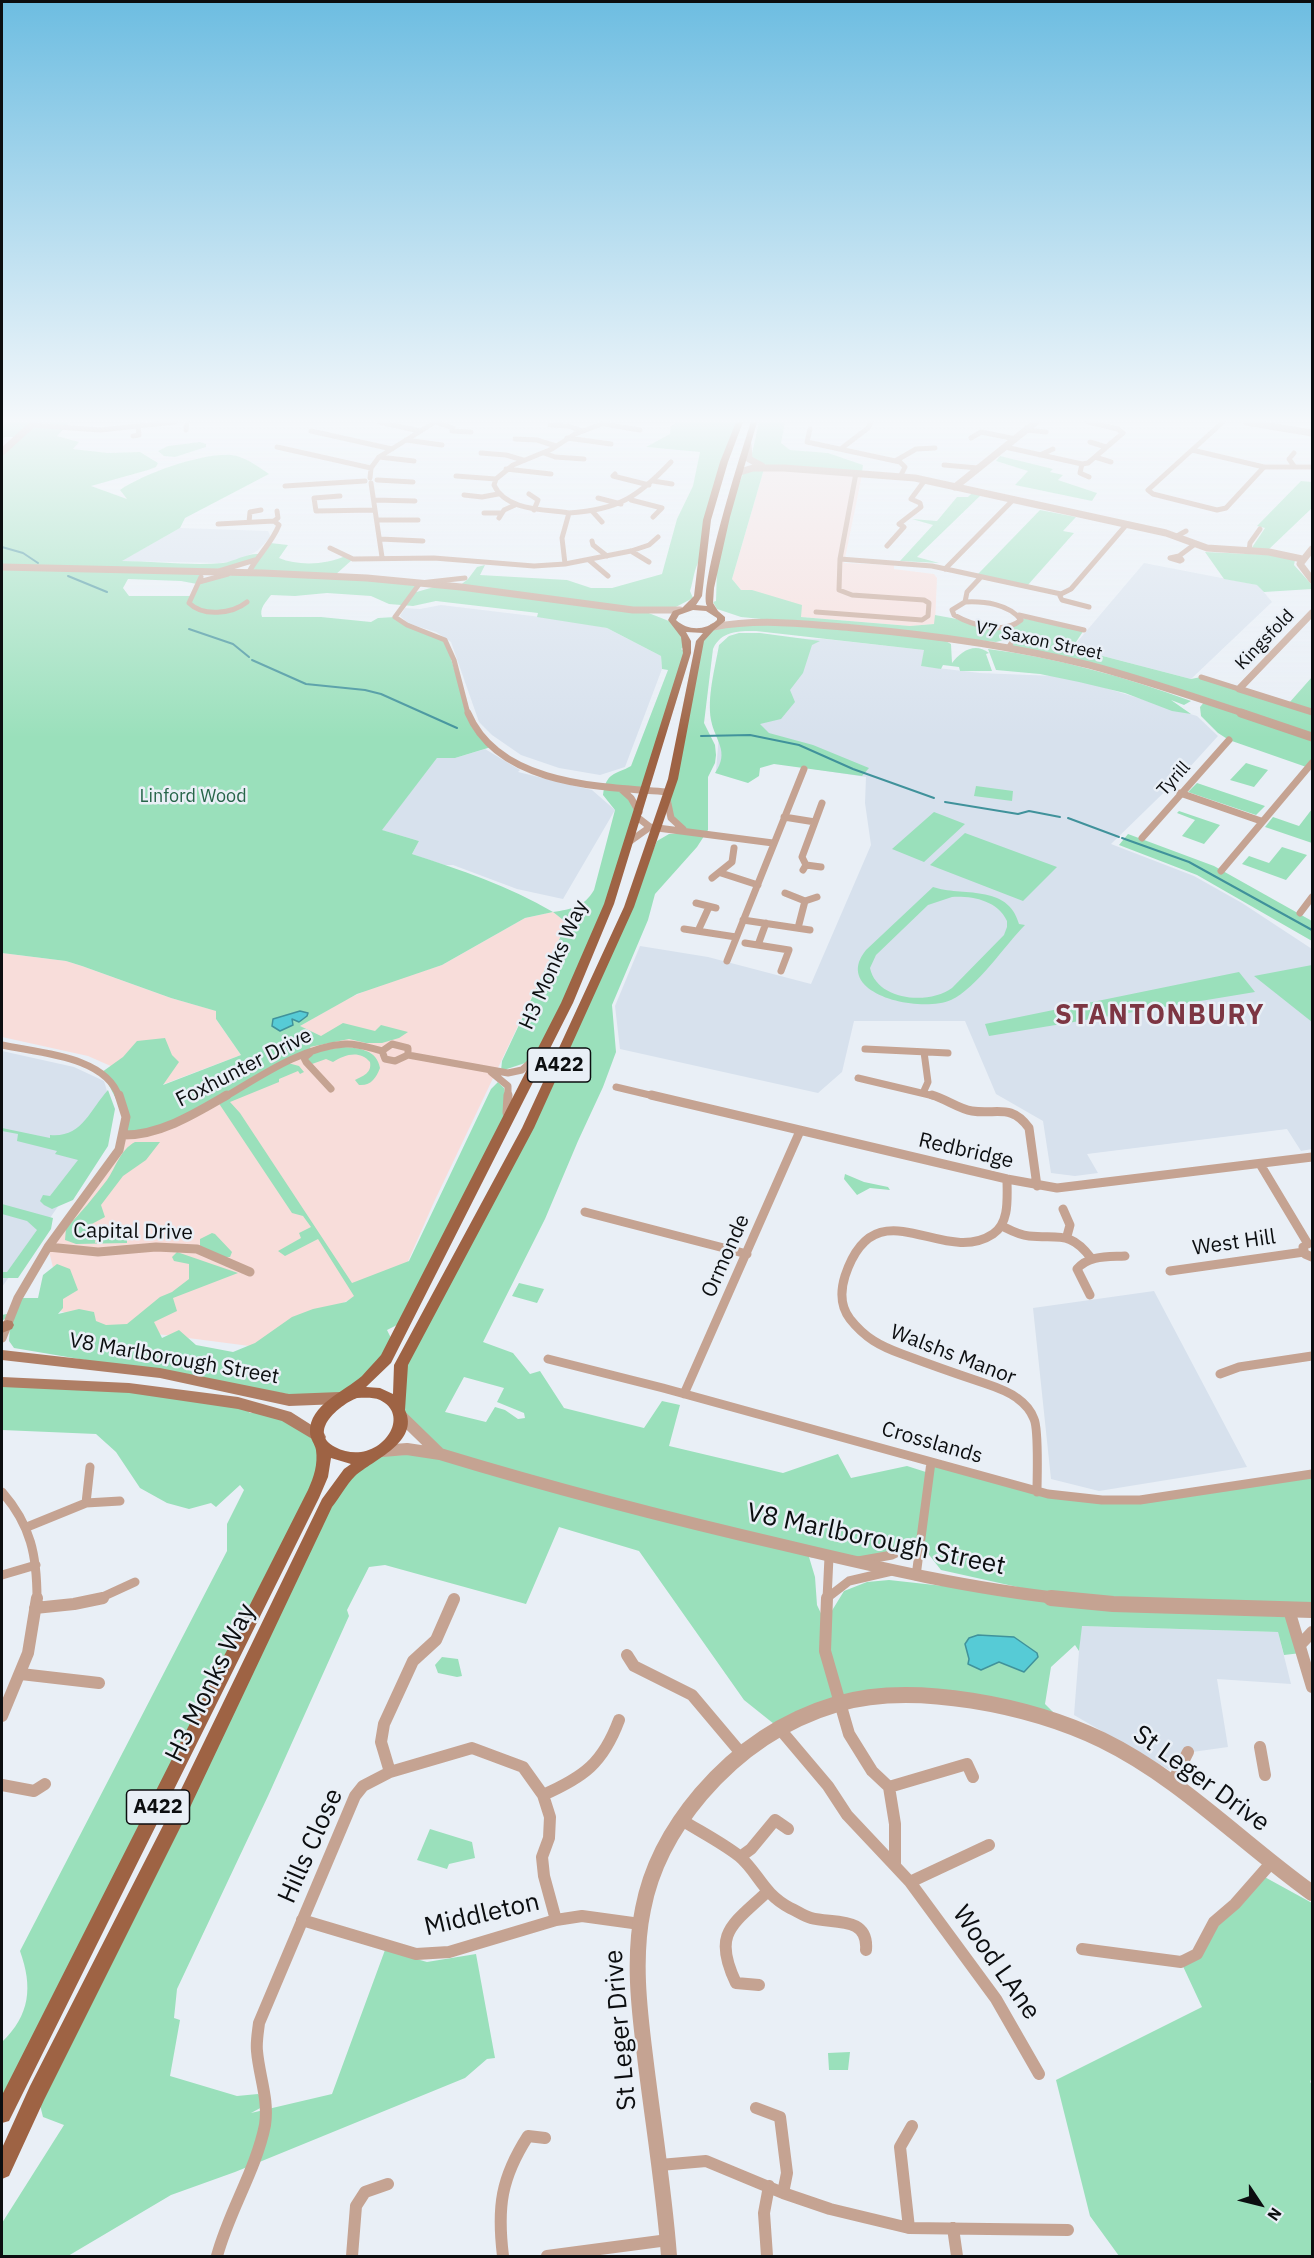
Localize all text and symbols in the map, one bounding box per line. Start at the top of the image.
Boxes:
street label: Kingsfold [1231,605,1299,675]
street label: V7 Saxon Street [974,617,1104,665]
street label: Tyrill [1153,757,1195,801]
park label: Linford Wood [139,786,247,808]
street label: H3 Monks Way [514,896,594,1034]
district label: STANTONBURY [1055,1000,1265,1032]
street label: Foxhunter Drive [172,1023,316,1113]
road number: A422 [528,1048,590,1082]
street label: Redbridge [916,1128,1016,1174]
street label: Ormonde [697,1211,755,1301]
street label: Capital Drive [73,1218,193,1246]
street label: West Hill [1191,1225,1277,1261]
street label: Walshs Manor [887,1320,1019,1390]
street label: V8 Marlborough Street [67,1328,281,1390]
street label: Crosslands [879,1417,985,1469]
street label: V8 Marlborough Street [744,1497,1008,1583]
street label: H3 Monks Way [159,1599,263,1767]
street label: St Leger Drive [1127,1719,1275,1839]
street label: Hills Close [272,1784,350,1908]
road number: A422 [126,1790,190,1824]
street label: Middleton [421,1887,543,1943]
street label: Wood LAne [945,1900,1047,2026]
street label: St Leger Drive [598,1948,644,2112]
north arrow [1230,2174,1290,2234]
text: N [1263,2204,1286,2225]

